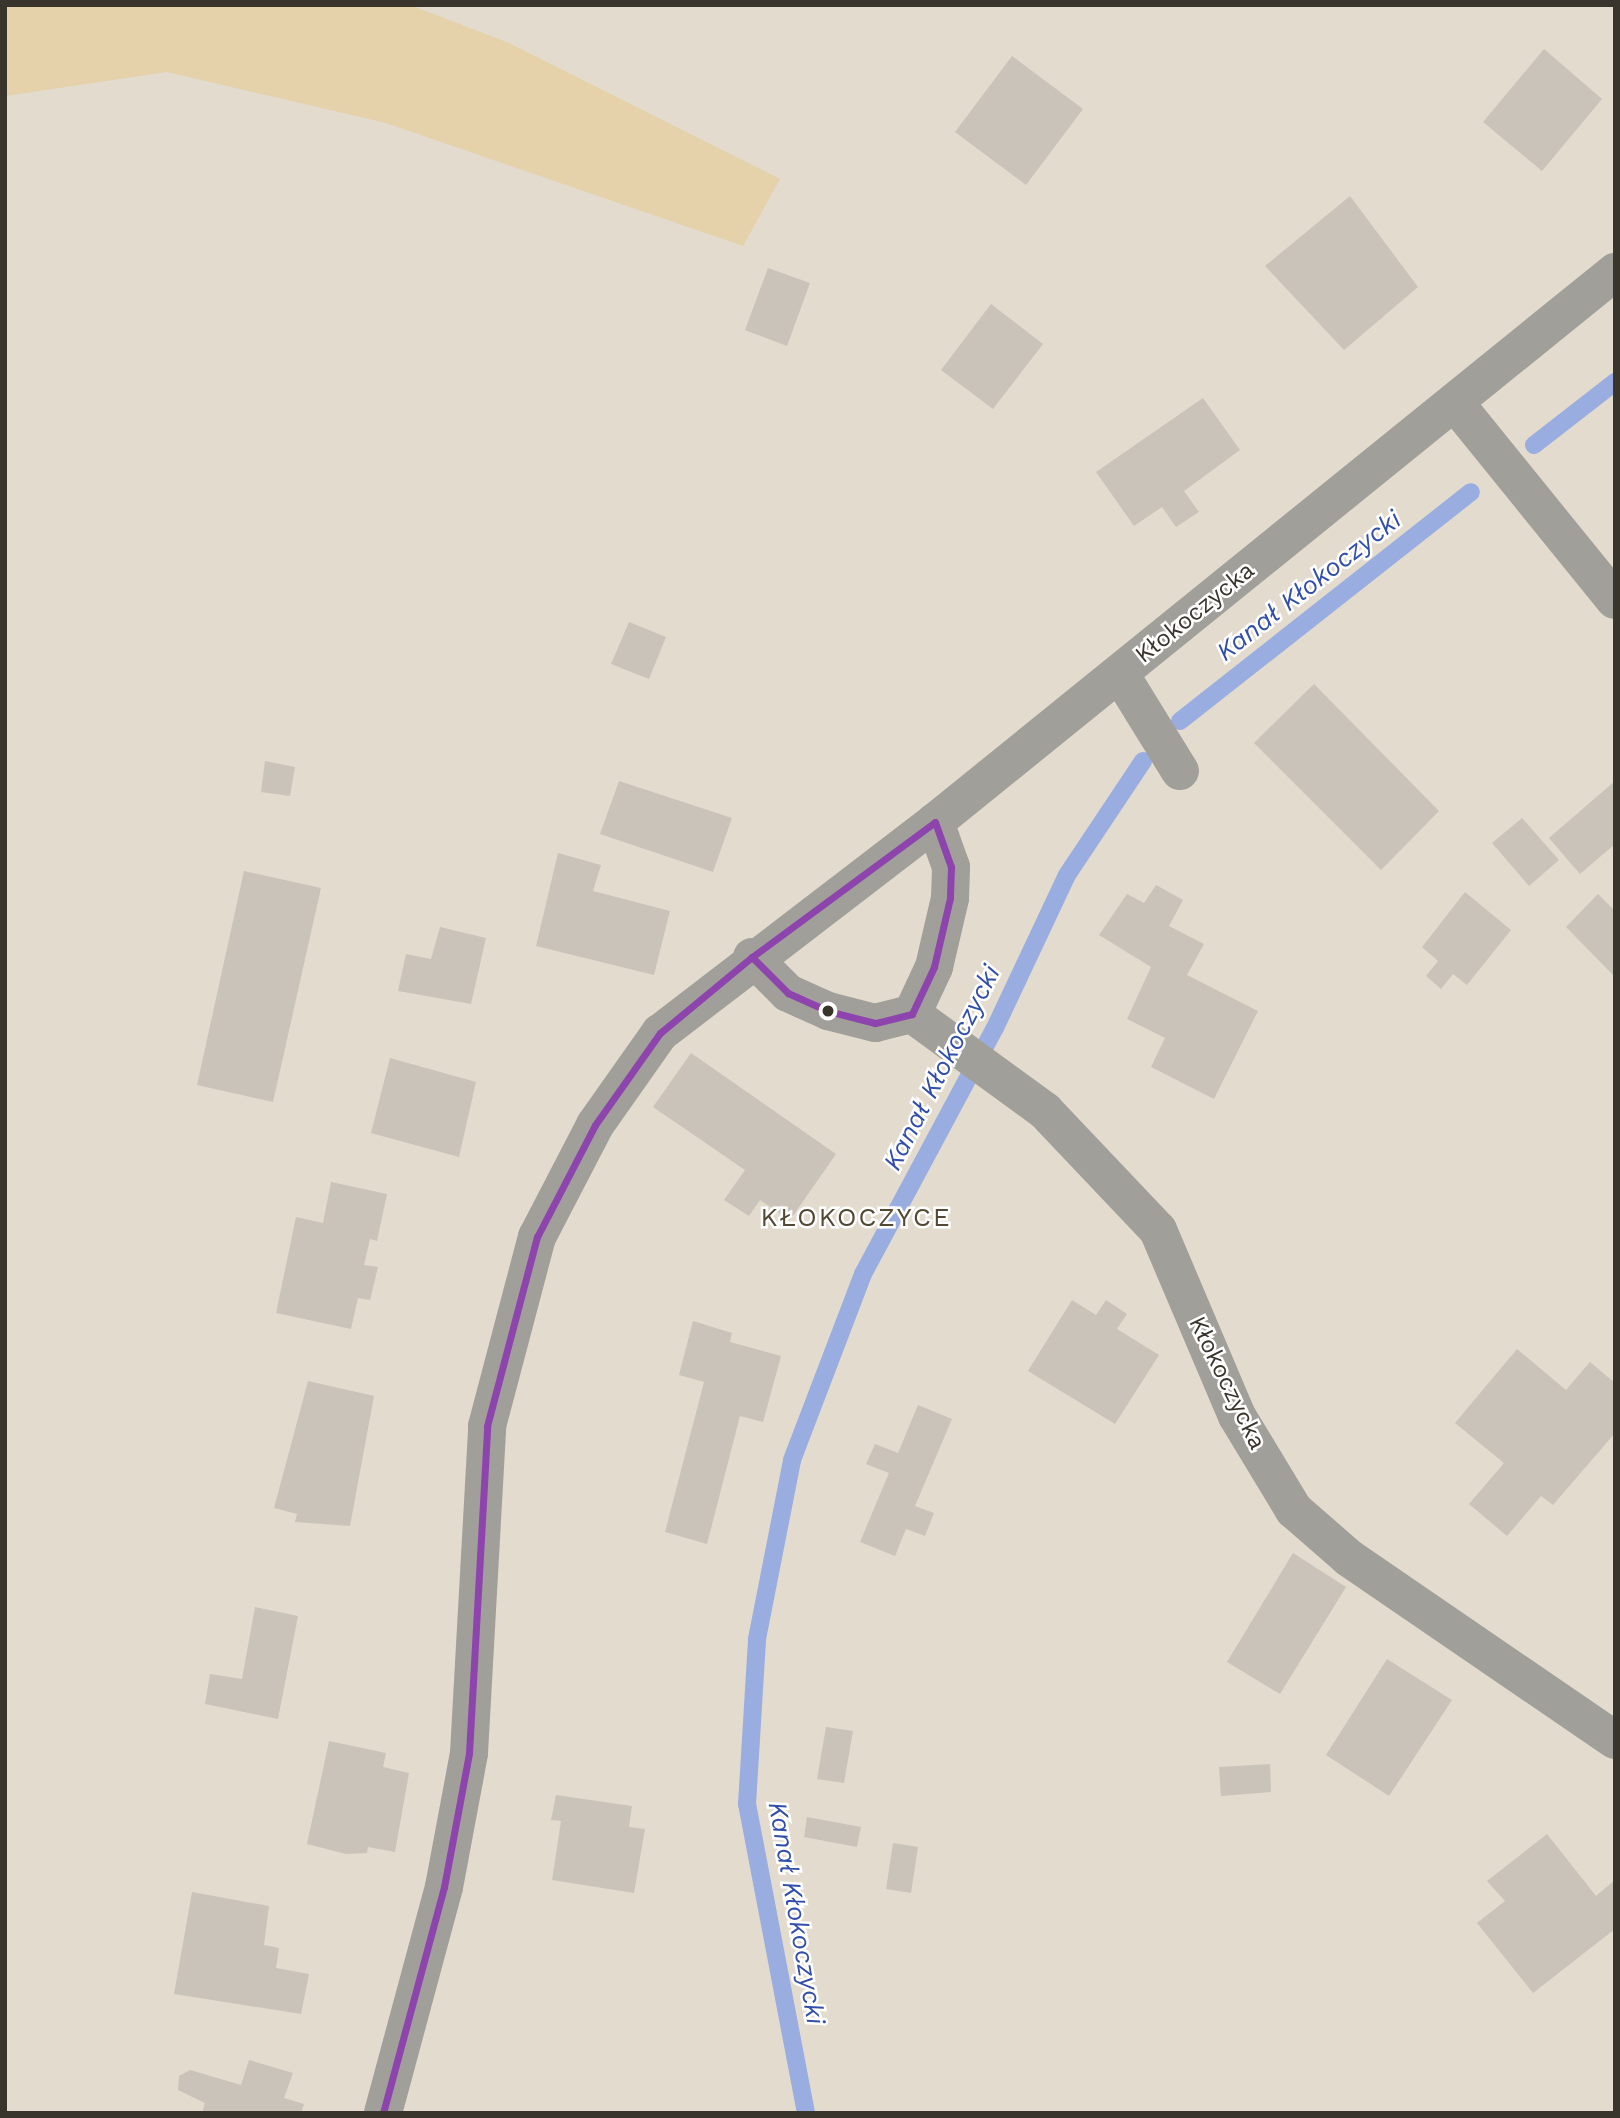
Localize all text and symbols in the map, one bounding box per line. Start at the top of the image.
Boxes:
water label: Kanał Kłokoczycki [1210,504,1408,668]
street label: Kłokoczycka [1130,556,1260,670]
water label: Kanał Kłokoczycki [877,960,1007,1176]
unlabelled marker [821,1004,835,1018]
district label: KŁOKOCZYCE [762,1202,950,1234]
street label: Kłokoczycka [1182,1312,1272,1454]
water label: Kanał Kłokoczycki [761,1799,831,2027]

